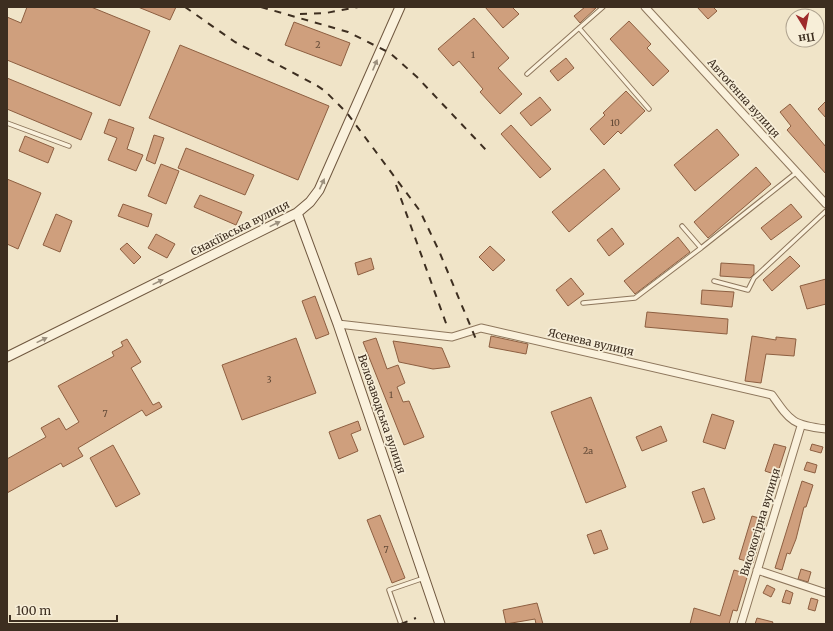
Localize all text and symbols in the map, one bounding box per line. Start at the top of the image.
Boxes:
north arrow [785,8,825,48]
text: Пн [797,30,816,46]
house number: 2 [315,39,321,50]
house number: 1 [471,49,475,60]
street label: Автоґенна вулиця [704,55,784,141]
one-way arrow [372,60,378,71]
house number: 10 [610,117,620,128]
one-way arrow [319,178,325,190]
street label: Єнакіївська вулиця [188,197,292,259]
one-way arrow [269,221,281,227]
one-way arrow [153,279,164,285]
street label: Ясенева вулиця [547,325,636,359]
one-way arrow [36,336,48,343]
street label: Велозаводська вулиця [355,353,409,476]
house number: 3 [266,374,272,385]
house number: 1 [389,389,393,400]
house number: 7 [102,408,108,419]
house number: 2а [583,445,593,456]
street label: Високогірна вулиця [737,466,783,578]
house number: 7 [383,544,389,555]
scale bar [10,597,117,623]
text: 100 m [16,603,51,618]

